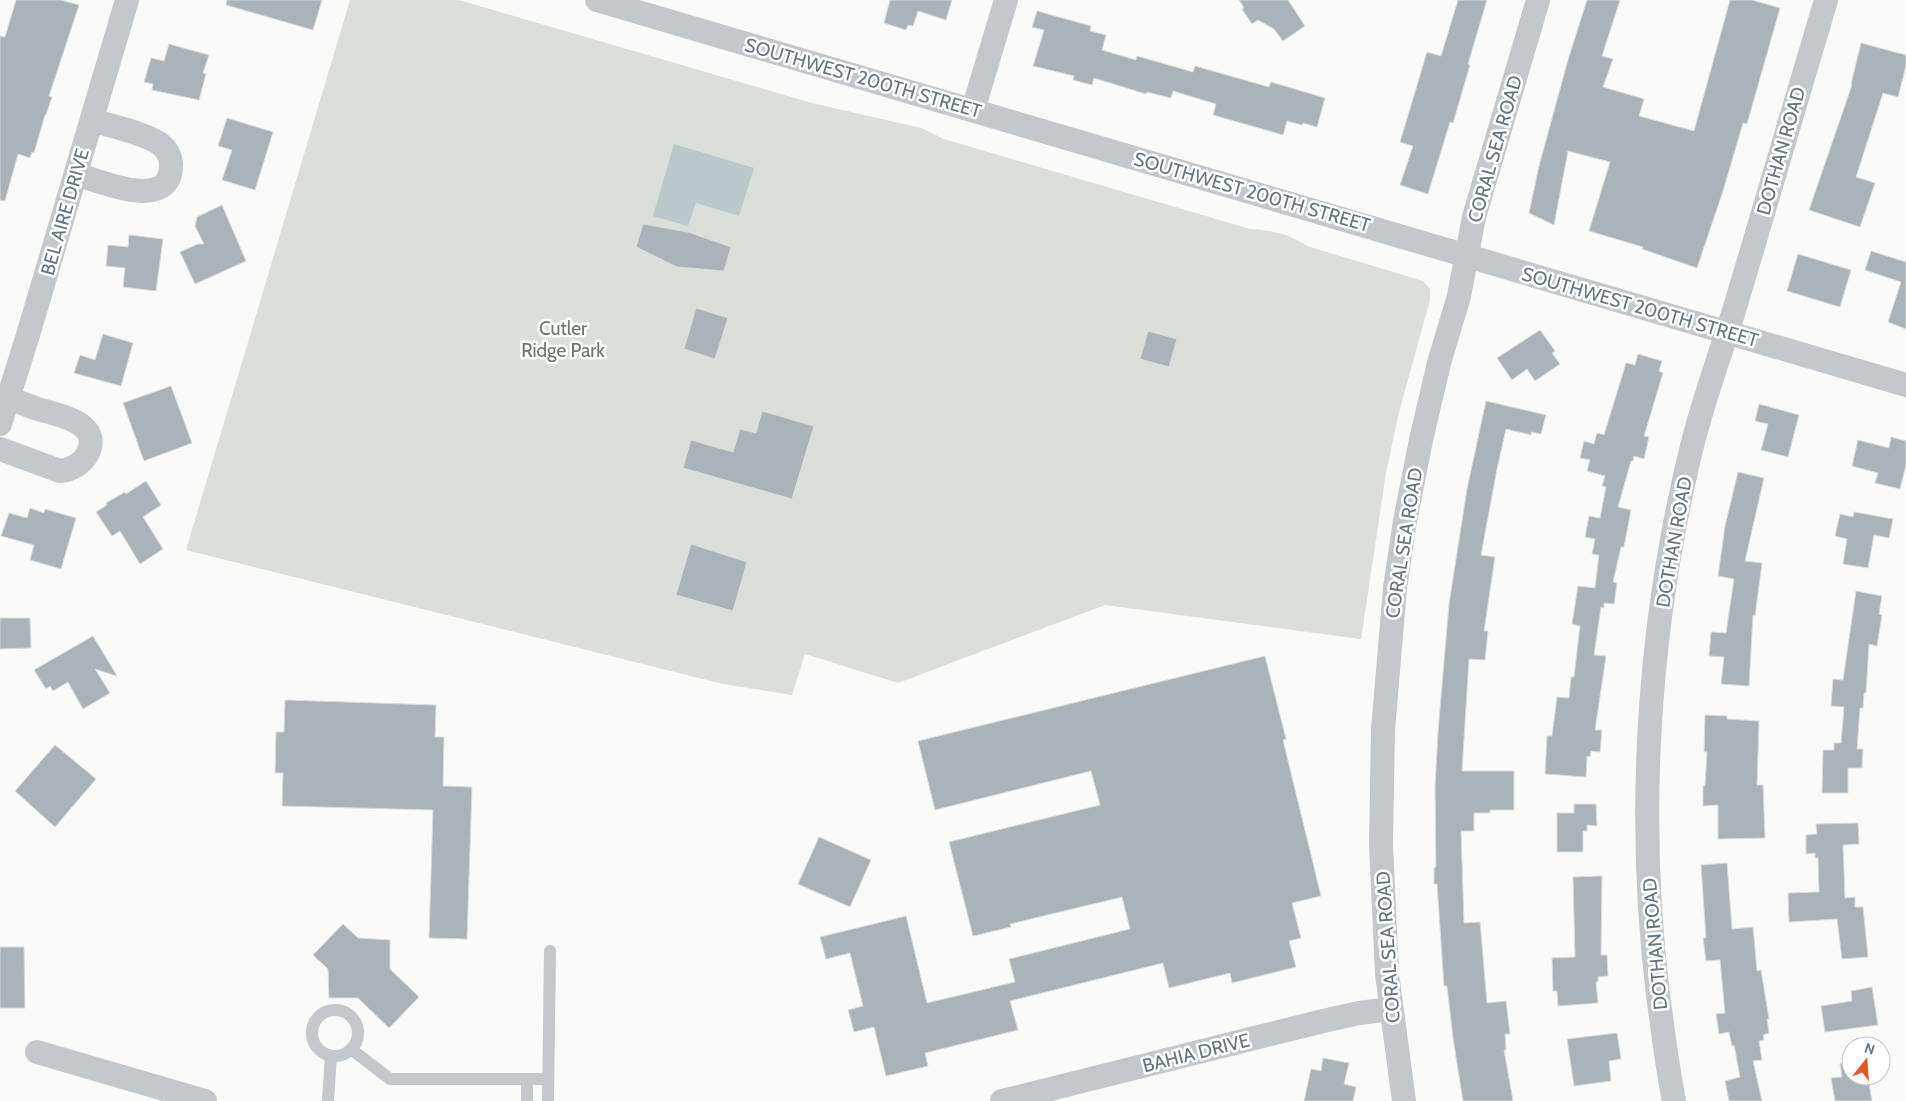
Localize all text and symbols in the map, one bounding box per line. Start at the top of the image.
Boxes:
street label: SOUTHWEST 200TH STREET [742,33,984,123]
street label: CORAL SEA ROAD [1463,73,1527,225]
street label: DOTHAN ROAD [1752,84,1810,218]
street label: BEL AIRE DRIVE [36,146,94,278]
street label: SOUTHWEST 200TH STREET [1131,147,1373,237]
street label: SOUTHWEST 200TH STREET [1519,262,1761,352]
park label: Cutler Ridge Park [521,317,605,362]
street label: CORAL SEA ROAD [1381,466,1427,620]
street label: DOTHAN ROAD [1651,475,1697,609]
street label: CORAL SEA ROAD [1371,870,1405,1024]
street label: DOTHAN ROAD [1638,877,1672,1011]
street label: BAHIA DRIVE [1140,1029,1252,1077]
north arrow [1841,1036,1891,1086]
text: N [1862,1039,1877,1059]

